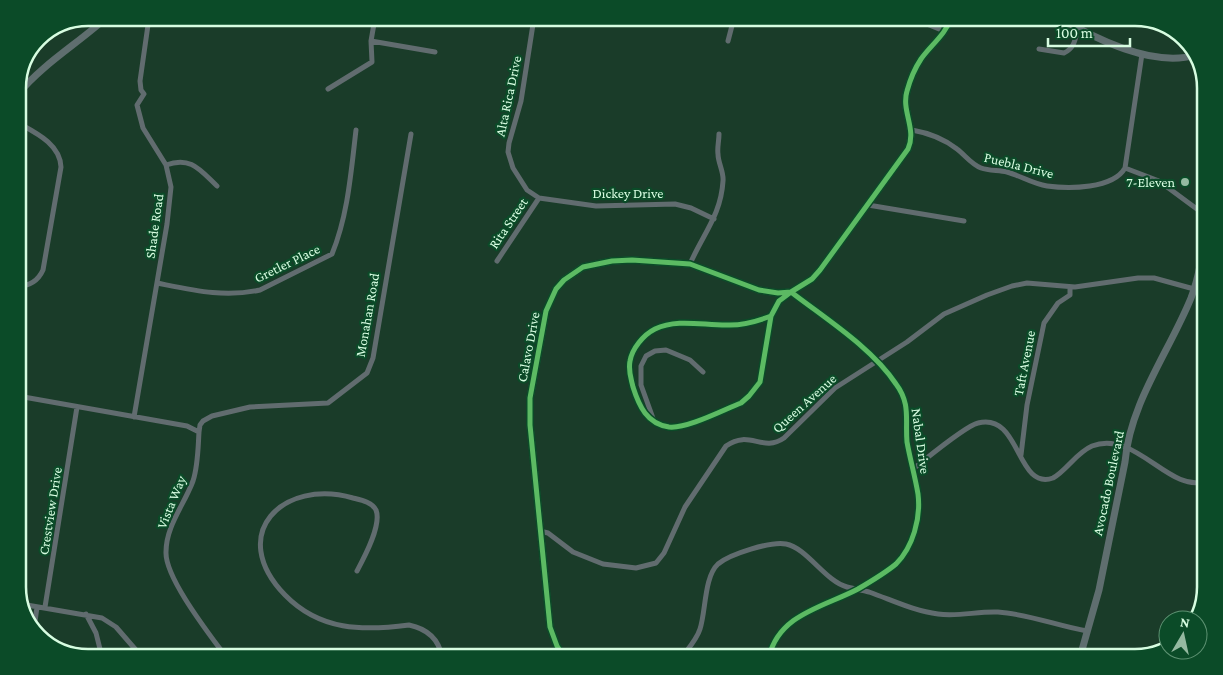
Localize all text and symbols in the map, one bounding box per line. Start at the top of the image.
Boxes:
scale bar [1048,15,1130,47]
text: 100 m [1056,25,1093,41]
street label: Alta Rica Drive [492,54,524,138]
street label: Puebla Drive [983,149,1055,181]
place label: 7-Eleven [1126,174,1175,190]
marker: 7-Eleven [1179,176,1191,188]
street label: Dickey Drive [593,185,663,201]
street label: Shade Road [142,192,167,259]
street label: Rita Street [485,194,531,251]
street label: Gretler Place [252,240,322,286]
street label: Monahan Road [352,271,382,358]
street label: Calavo Drive [513,311,543,383]
street label: Taft Avenue [1010,329,1038,397]
street label: Queen Avenue [769,370,839,436]
street label: Nabal Drive [908,407,934,475]
street label: Avocado Boulevard [1089,428,1127,537]
street label: Crestview Drive [35,466,65,556]
street label: Vista Way [153,473,189,531]
north arrow [1158,610,1208,660]
text: N [1179,614,1191,631]

